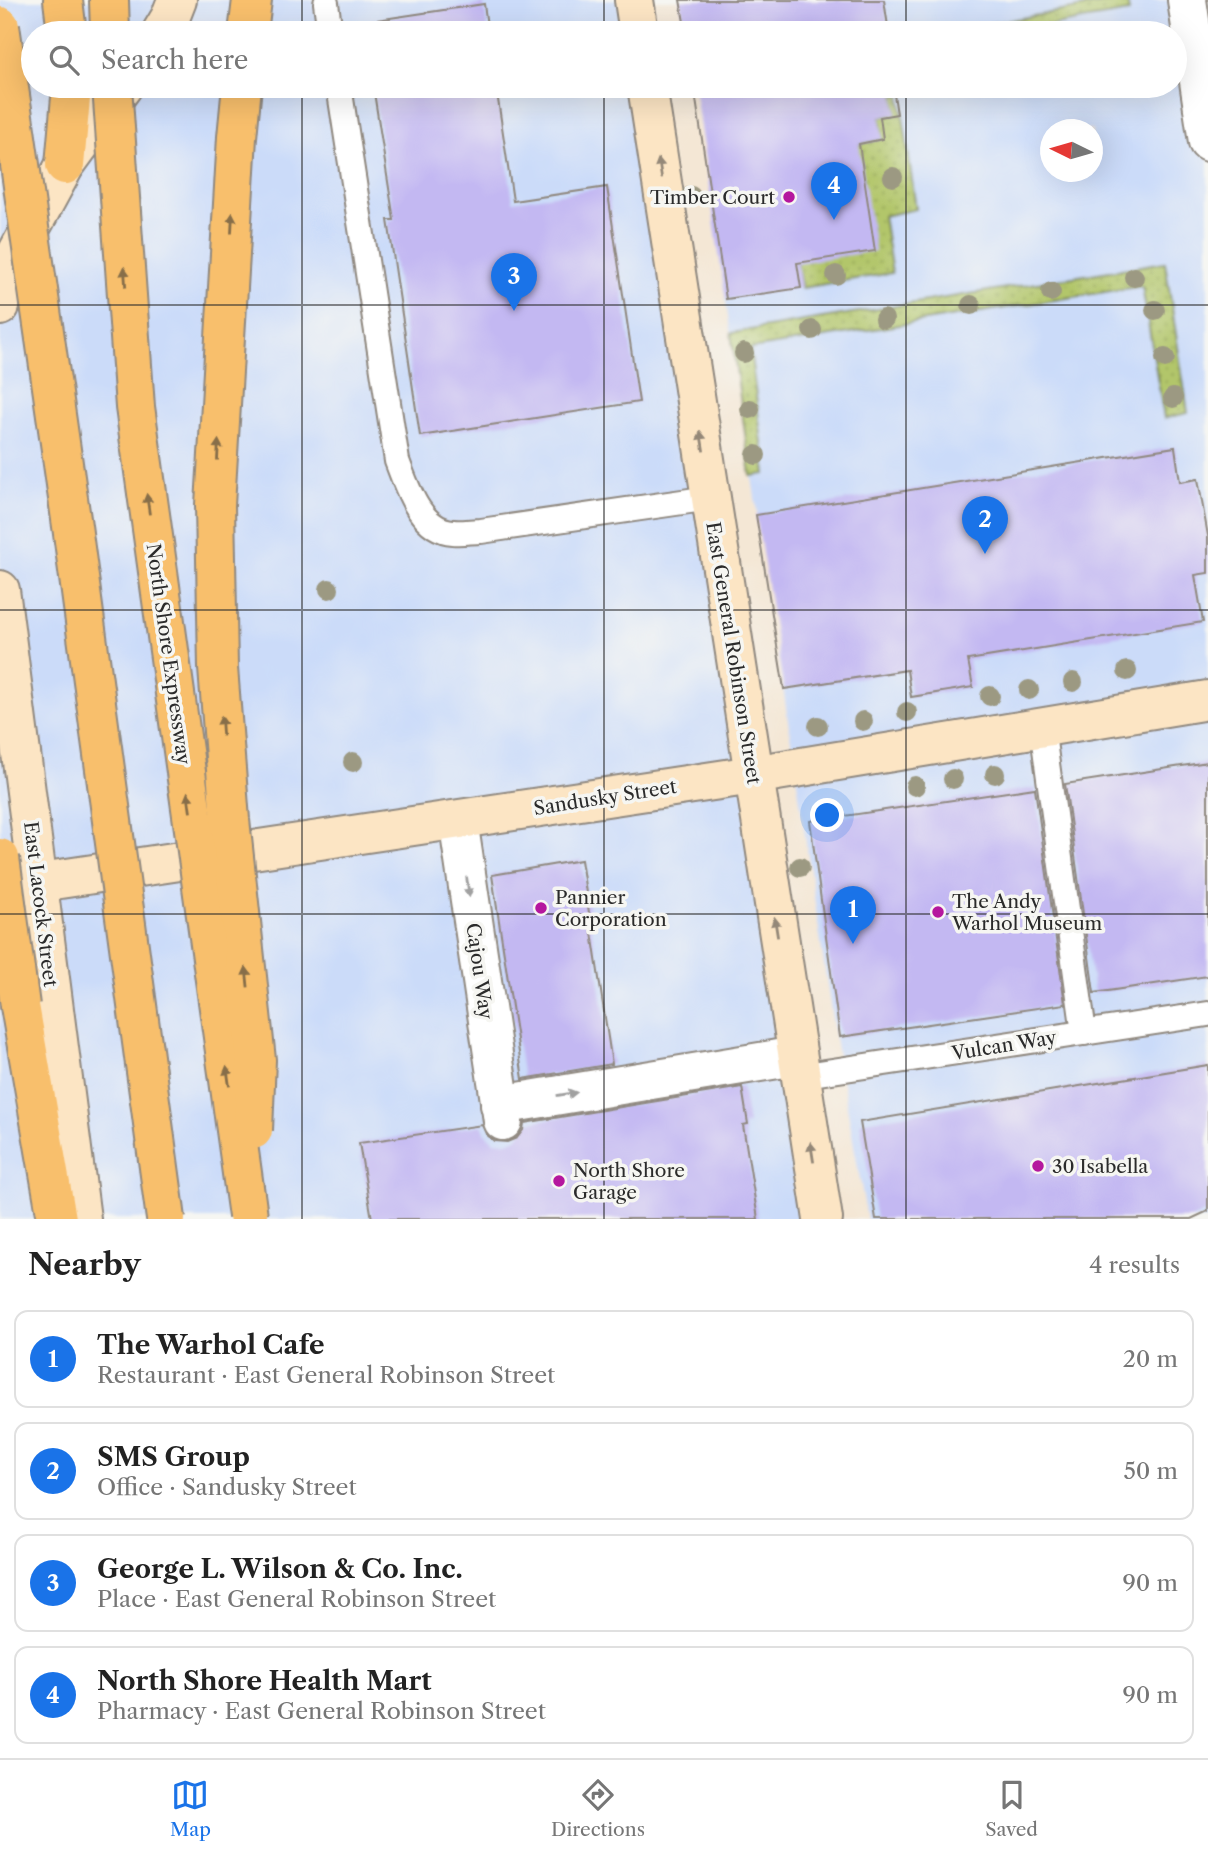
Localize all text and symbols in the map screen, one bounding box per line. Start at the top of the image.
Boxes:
search box [21,21,1187,98]
icon: search [45,41,83,79]
text: Search here [101,44,248,76]
north arrow [1040,119,1103,182]
one-way arrow [654,157,665,179]
pin: 4 [811,162,857,220]
place label: Timber Court [650,186,775,209]
marker: Timber Court [781,189,797,205]
one-way arrow [226,212,237,234]
pin: 3 [491,253,537,311]
one-way arrow [119,266,130,288]
one-way arrow [696,430,707,452]
one-way arrow [213,439,224,461]
one-way arrow [143,492,154,514]
pin: 2 [962,496,1008,554]
street label: East General Robinson Street [701,520,766,786]
street label: North Shore Expressway [142,542,195,766]
one-way arrow [216,715,227,737]
street label: Sandusky Street [532,775,678,820]
one-way arrow [183,791,194,813]
your location [810,798,844,832]
street label: East Lacock Street [19,820,62,988]
one-way arrow [463,876,474,898]
place label: Pannier Corporation [555,886,667,931]
pin: 1 [830,886,876,944]
place label: The Andy Warhol Museum [951,890,1103,935]
marker: Pannier Corporation [533,900,549,916]
marker: The Andy Warhol Museum [930,904,946,920]
one-way arrow [770,916,781,938]
street label: Cajou Way [461,921,498,1021]
one-way arrow [242,966,253,988]
street label: Vulcan Way [949,1026,1058,1065]
one-way arrow [222,1064,233,1086]
one-way arrow [556,1088,578,1099]
one-way arrow [806,1141,817,1163]
place label: 30 Isabella [1052,1155,1148,1178]
marker: 30 Isabella [1030,1158,1046,1174]
place label: North Shore Garage [573,1159,685,1204]
marker: North Shore Garage [551,1173,567,1189]
text: Nearby [28,1246,141,1283]
text: 4 results [1089,1251,1180,1279]
text: The Warhol Cafe [97,1329,325,1361]
text: 1 [48,1345,58,1373]
text: 20 m [1123,1345,1178,1373]
text: Restaurant · East General Robinson Street [97,1361,555,1389]
text: SMS Group [97,1441,250,1473]
text: 2 [46,1457,60,1485]
text: 50 m [1123,1457,1178,1485]
text: Office · Sandusky Street [97,1473,357,1501]
text: George L. Wilson & Co. Inc. [97,1553,463,1585]
text: 3 [47,1569,60,1597]
text: 90 m [1122,1569,1178,1597]
text: Place · East General Robinson Street [97,1585,496,1613]
text: North Shore Health Mart [97,1665,432,1697]
text: 4 [46,1681,60,1709]
text: 90 m [1122,1681,1178,1709]
text: Pharmacy · East General Robinson Street [97,1697,546,1725]
tab: Map [170,1776,211,1841]
tab: Directions [551,1776,645,1841]
tab: Saved [985,1776,1038,1841]

